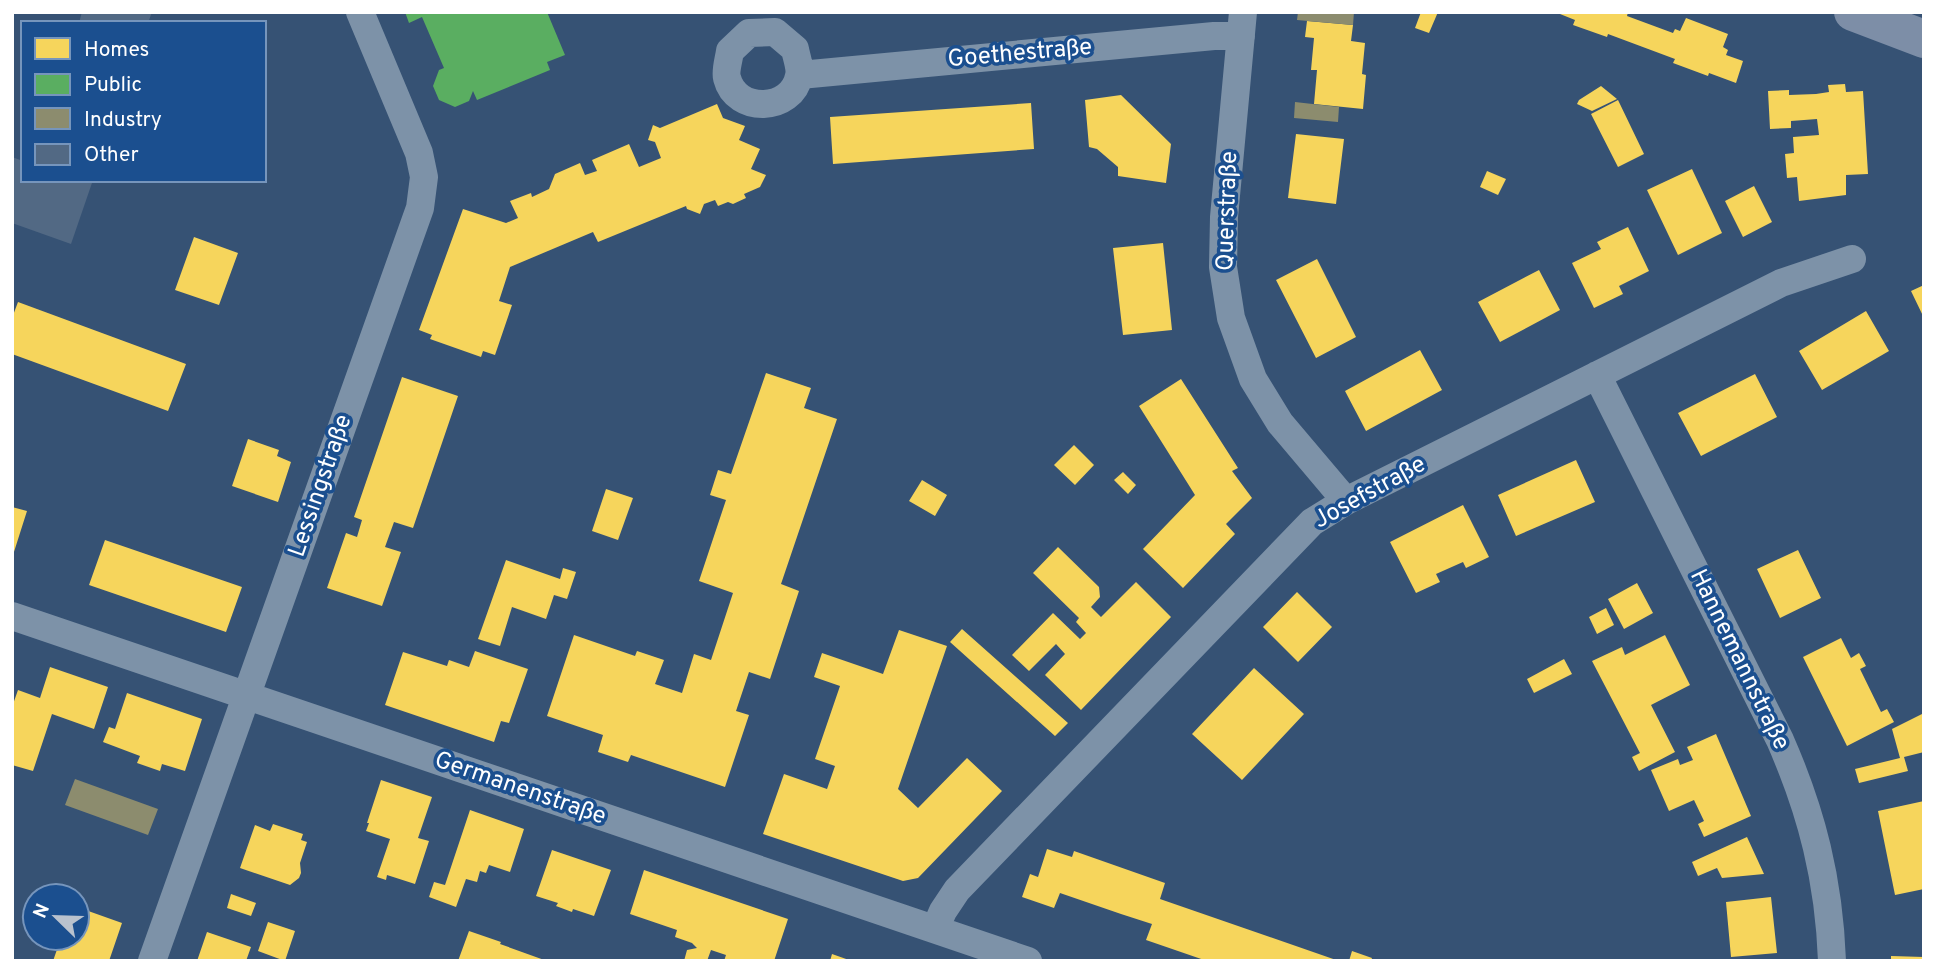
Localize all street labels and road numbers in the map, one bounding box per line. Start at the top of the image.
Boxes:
street label: Goethestraße [947,33,1093,75]
street label: Querstraße [1211,151,1245,271]
street label: Lessingstraße [283,411,359,561]
street label: Josefstraße [1309,450,1431,536]
street label: Hannemannstraße [1682,565,1796,755]
street label: Germanenstraße [430,746,610,832]

